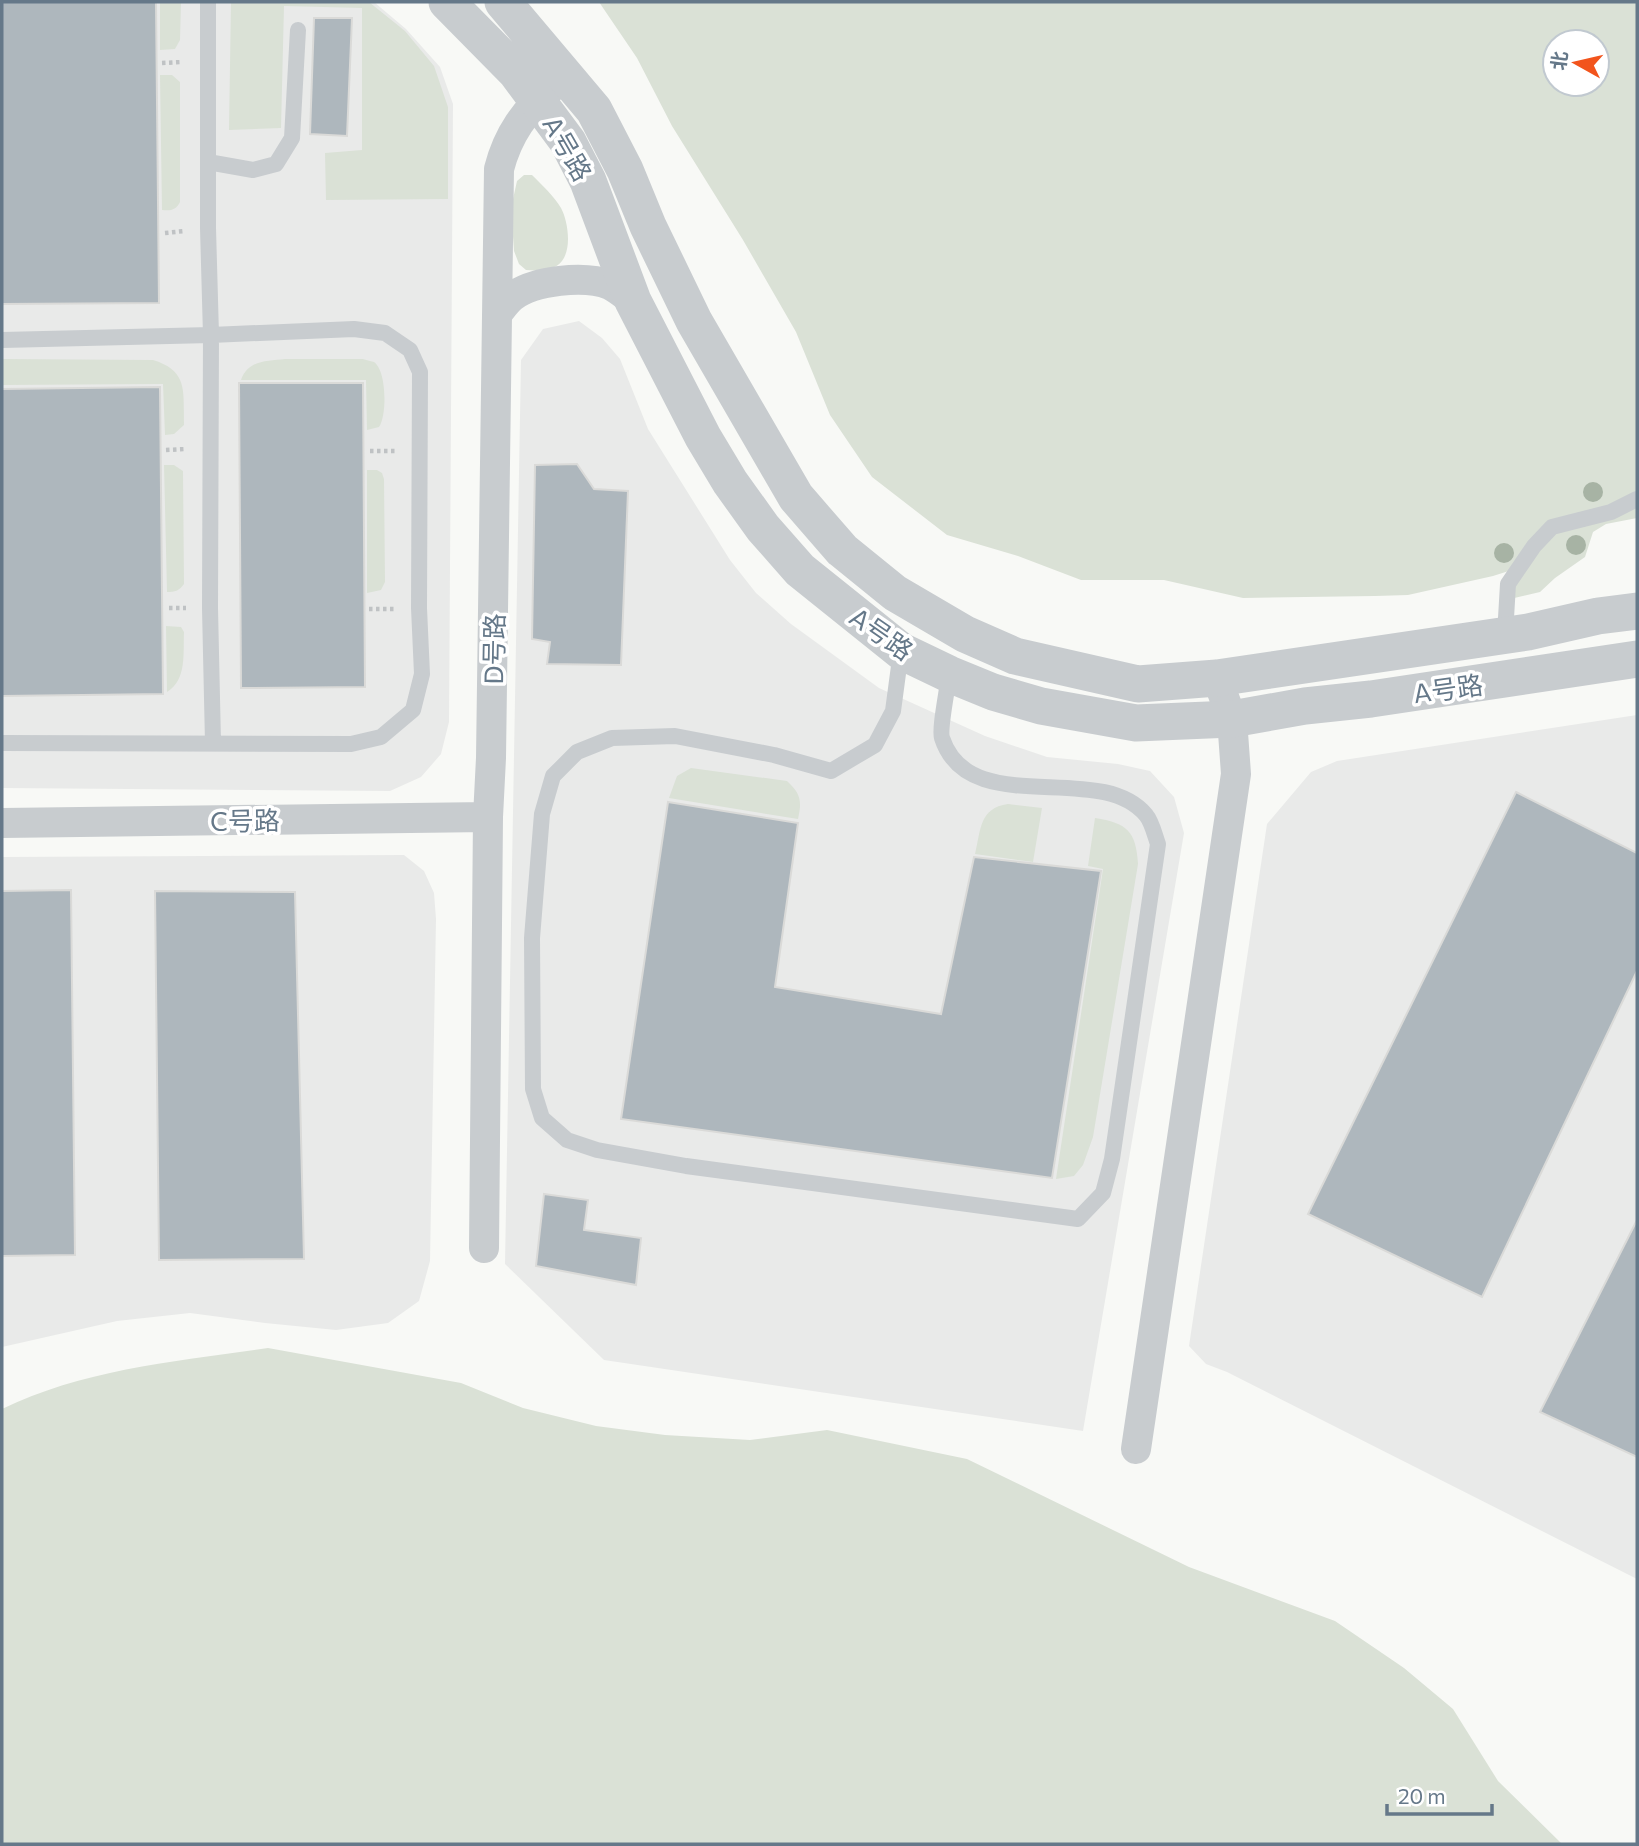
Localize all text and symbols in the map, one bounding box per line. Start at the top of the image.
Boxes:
north arrow [1541,28,1611,98]
text: 北 [1546,50,1571,72]
street label: A号路 [537,110,599,186]
street label: A号路 [844,600,920,666]
street label: D号路 [477,613,509,685]
street label: A号路 [1411,668,1485,708]
street label: C号路 [210,804,280,836]
scale bar [1387,1772,1492,1816]
text: 20 m [1398,1783,1446,1808]

